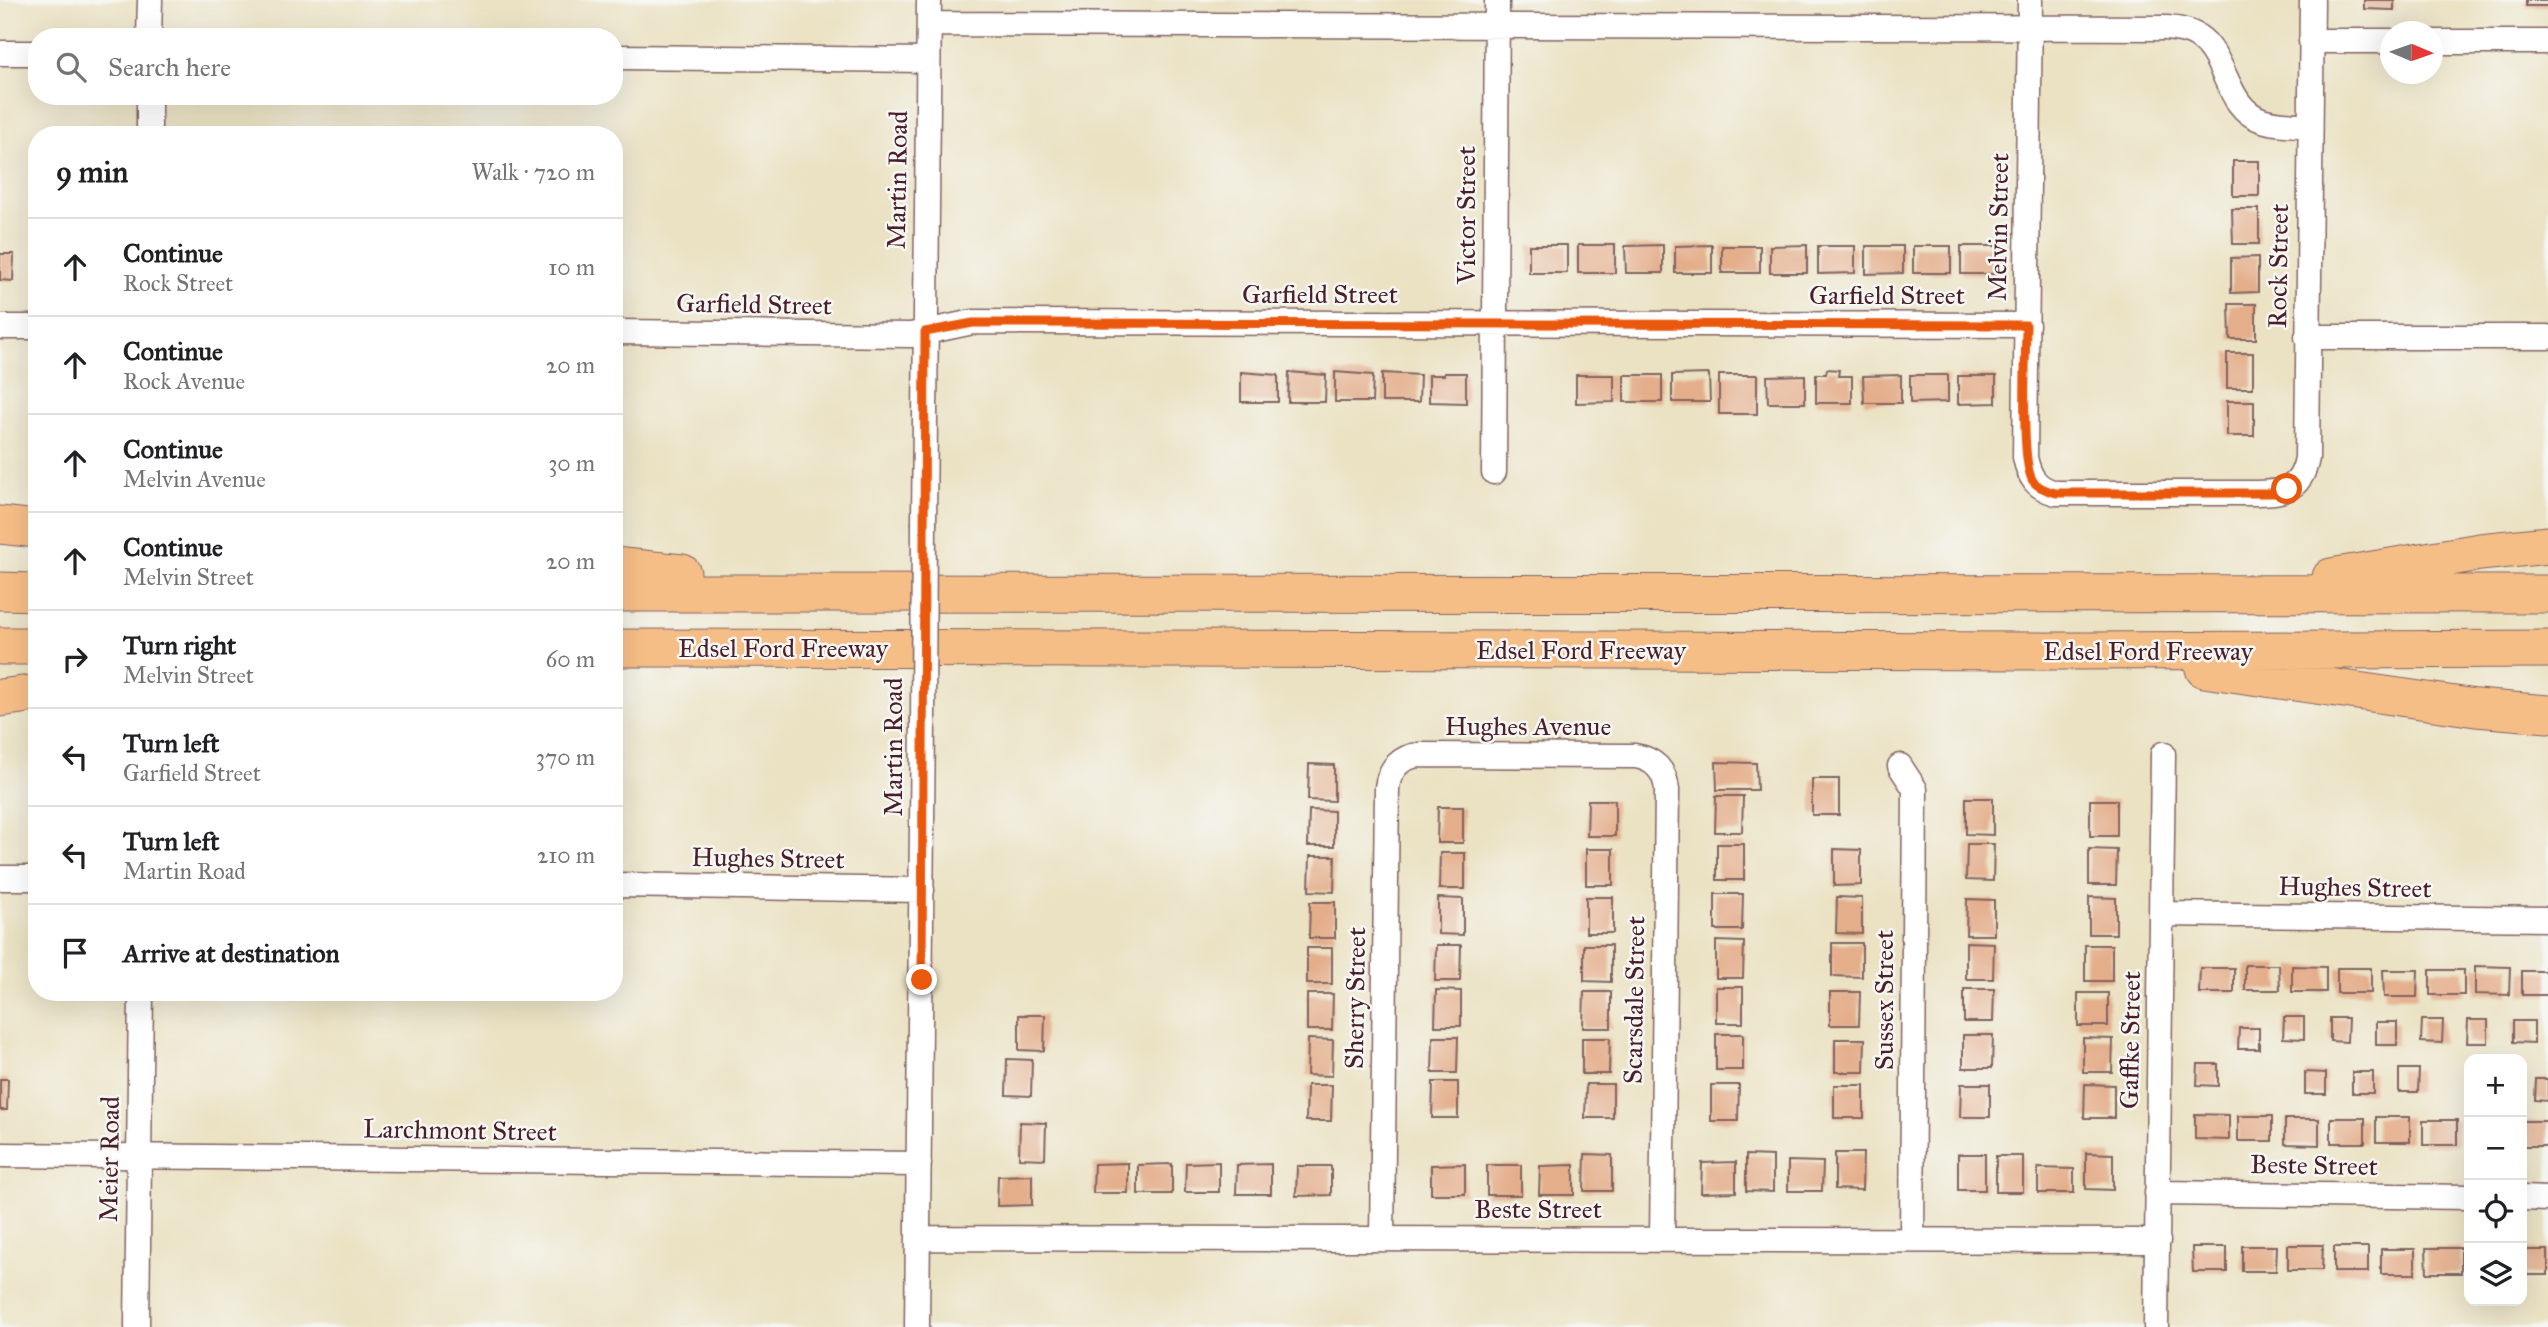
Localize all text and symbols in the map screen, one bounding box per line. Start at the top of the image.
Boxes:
north arrow [2380,21,2443,84]
search box [28,28,623,105]
icon: search [52,48,90,86]
text: Search here [108,51,231,83]
street label: Martin Road [880,110,914,250]
street label: Victor Street [1450,146,1482,285]
street label: Melvin Street [1981,153,2015,301]
text: 9 min [56,154,128,190]
text: Walk · 720 m [471,158,595,186]
street label: Rock Street [2261,203,2295,329]
text: Continue [123,237,223,269]
icon: ahead [56,248,94,286]
text: 10 m [548,253,595,281]
text: Rock Street [123,269,233,297]
street label: Garfield Street [1242,278,1398,310]
street label: Garfield Street [1809,279,1965,311]
street label: Garfield Street [676,287,832,321]
text: Continue [123,335,223,367]
icon: ahead [56,346,94,384]
text: 20 m [546,351,595,379]
text: Rock Avenue [123,367,245,395]
text: Continue [123,433,223,465]
icon: ahead [56,444,94,482]
text: 30 m [548,449,595,477]
text: Melvin Avenue [123,465,266,493]
route start [2271,473,2302,504]
text: Continue [123,531,223,563]
icon: ahead [56,542,94,580]
text: 20 m [546,547,595,575]
text: Melvin Street [123,563,254,591]
text: Turn right [123,629,236,661]
street label: Edsel Ford Freeway [678,632,889,664]
street label: Edsel Ford Freeway [1476,634,1687,666]
street label: Edsel Ford Freeway [2043,635,2254,667]
icon: right [56,640,94,678]
text: 60 m [546,645,595,673]
text: Melvin Street [123,661,254,689]
street label: Martin Road [877,678,909,816]
street label: Hughes Avenue [1445,710,1611,742]
text: Turn left [123,727,219,759]
icon: left [56,738,94,776]
text: 370 m [536,743,595,771]
text: Garfield Street [123,759,261,787]
text: Turn left [123,825,219,857]
icon: left [56,836,94,874]
text: 210 m [537,841,595,869]
street label: Hughes Street [691,841,845,875]
text: Martin Road [123,857,246,885]
street label: Hughes Street [2278,870,2432,904]
street label: Scarsdale Street [1617,916,1651,1084]
street label: Sherry Street [1338,927,1372,1069]
street label: Sussex Street [1868,930,1900,1070]
icon: arrive [56,934,94,972]
text: Arrive at destination [123,937,340,969]
route end [906,964,937,995]
street label: Gaffke Street [2113,971,2147,1109]
map controls [2464,1054,2527,1306]
button: + [2464,1054,2527,1117]
street label: Meier Road [92,1096,126,1222]
street label: Larchmont Street [363,1112,557,1148]
button: − [2464,1117,2527,1180]
street label: Beste Street [2250,1148,2378,1182]
button: locate [2464,1180,2527,1243]
street label: Beste Street [1474,1193,1602,1225]
button: layers [2464,1243,2527,1306]

